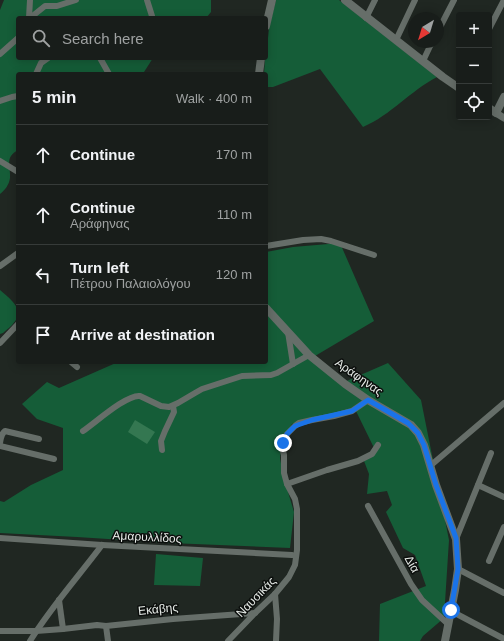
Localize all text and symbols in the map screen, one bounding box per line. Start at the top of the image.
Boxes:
north arrow [408,12,444,48]
map controls [456,12,492,120]
button: + [456,12,492,48]
search box [16,16,268,60]
icon: search [30,27,52,49]
text: Search here [62,30,144,47]
button: − [456,48,492,84]
button: locate [456,84,492,120]
text: 5 min [32,88,76,107]
text: Walk · 400 m [176,91,252,106]
icon: ahead [32,144,54,166]
text: Continue [70,146,135,163]
text: 170 m [216,147,252,162]
text: Continue [70,199,135,216]
icon: ahead [32,204,54,226]
text: 110 m [217,207,252,222]
text: Αράφηνας [70,216,130,231]
text: Turn left [70,259,129,276]
icon: left [32,264,54,286]
text: 120 m [216,267,252,282]
text: Πέτρου Παλαιολόγου [70,276,191,291]
icon: arrive [32,324,54,346]
text: Arrive at destination [70,326,215,343]
street label: Αράφηνας [332,356,386,399]
route end [274,434,292,452]
street label: Αμαρυλλίδος [112,528,182,546]
street label: Δία [402,553,422,575]
street label: Ναυσικάς [233,574,279,620]
street label: Εκάβης [137,600,179,618]
route start [442,601,460,619]

